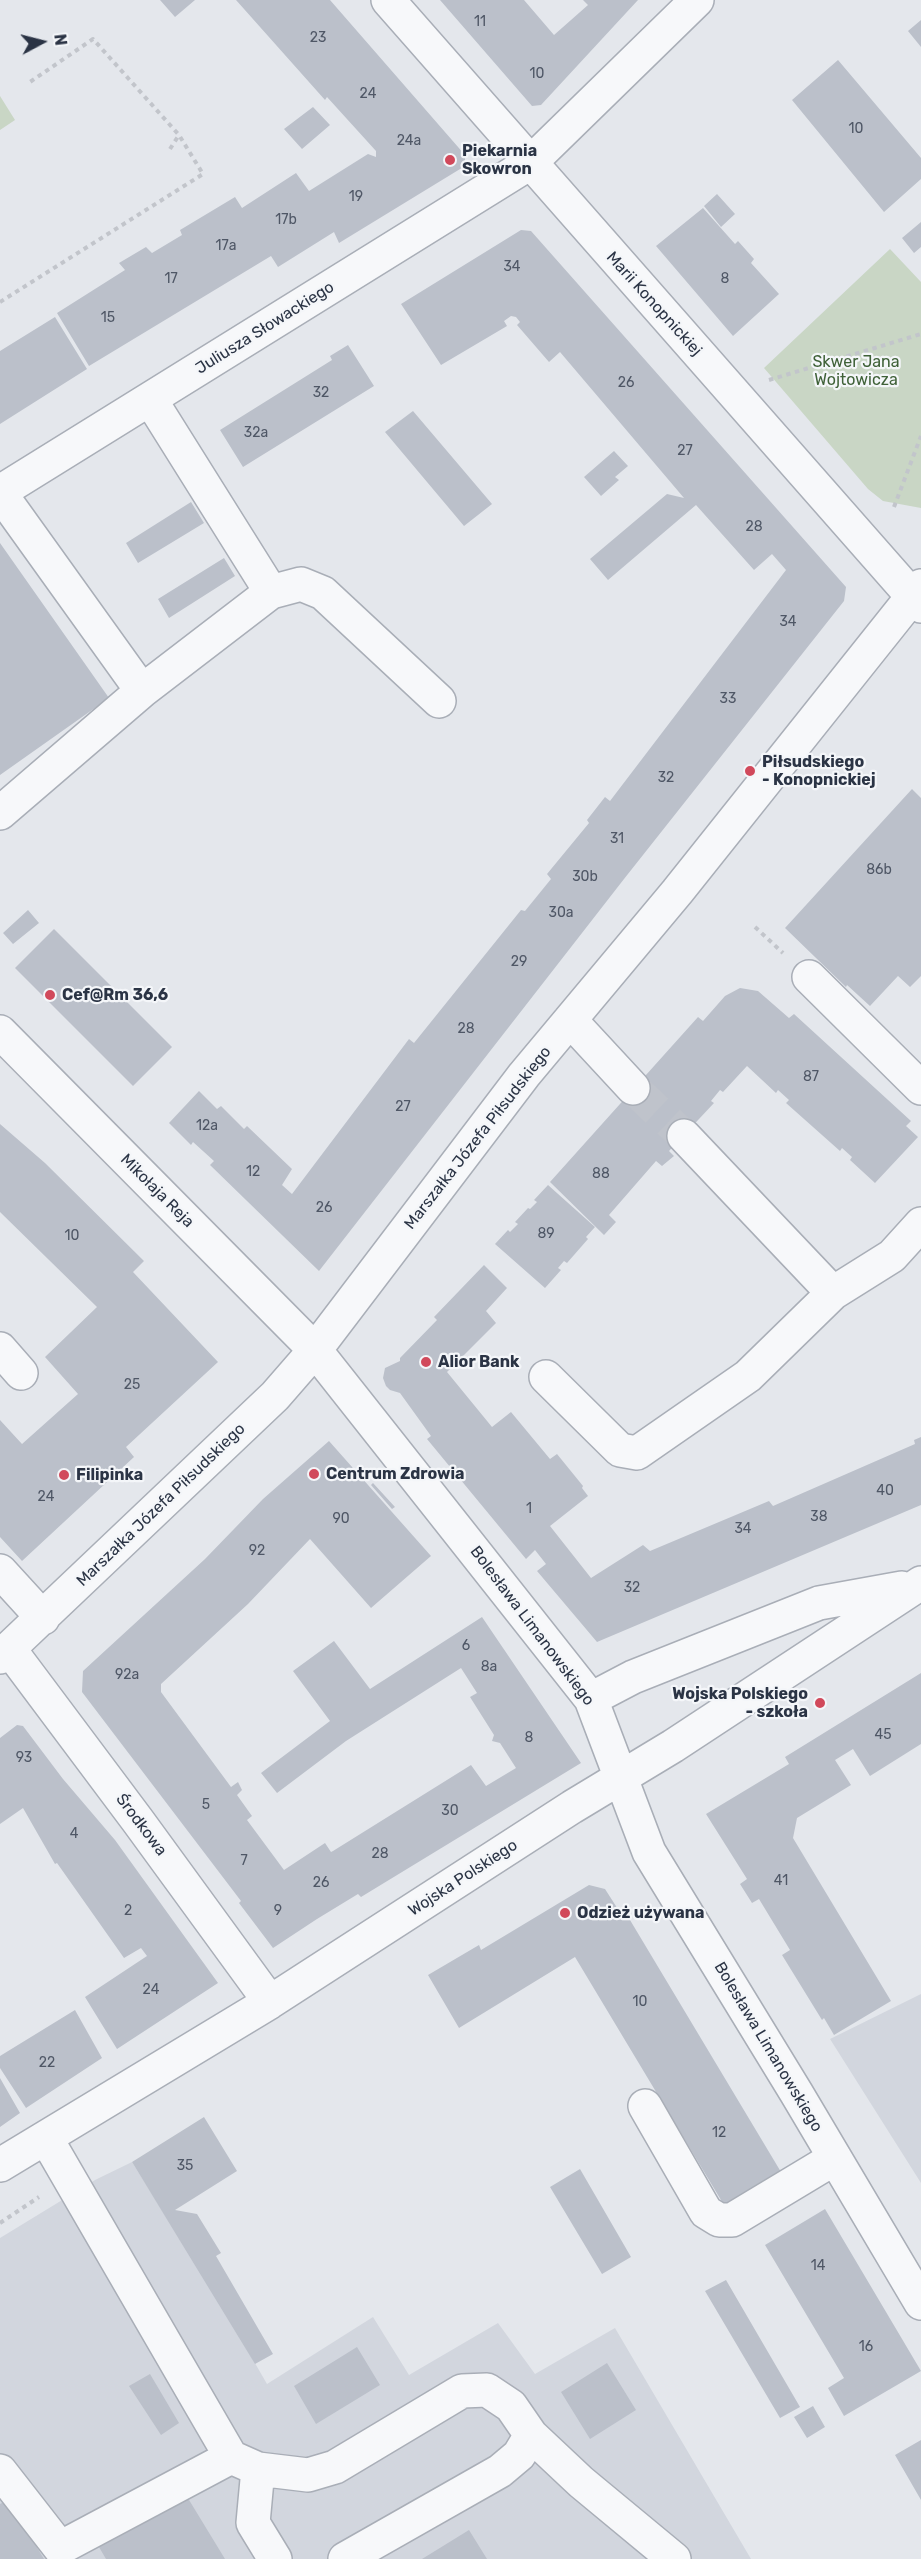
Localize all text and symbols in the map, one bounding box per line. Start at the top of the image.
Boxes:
north arrow [12,12,72,72]
house number: 11 [474,14,486,30]
house number: 23 [310,30,326,46]
text: N [50,33,70,47]
house number: 10 [530,66,544,82]
house number: 24 [360,86,376,102]
house number: 10 [849,121,863,137]
house number: 24a [397,133,421,149]
place label: Piekarnia Skowron [462,141,537,179]
marker: Piekarnia Skowron [443,153,457,167]
house number: 19 [349,189,363,205]
house number: 17b [275,212,297,228]
house number: 17a [216,238,236,254]
street label: Marii Konopnickiej [602,248,706,360]
house number: 34 [503,259,521,275]
house number: 17 [164,271,178,287]
house number: 8 [721,271,729,287]
street label: Juliusza Słowackiego [192,278,338,378]
house number: 15 [101,310,115,326]
park label: Skwer Jana Wojtowicza [812,352,900,390]
house number: 26 [618,375,634,391]
house number: 32 [313,385,329,401]
house number: 32a [244,425,268,441]
house number: 27 [677,443,693,459]
house number: 28 [745,519,763,535]
house number: 34 [779,614,797,630]
house number: 33 [720,691,736,707]
place label: Piłsudskiego - Konopnickiej [762,752,876,790]
marker: Piłsudskiego - Konopnickiej [743,764,757,778]
house number: 32 [658,770,674,786]
house number: 31 [610,831,624,847]
house number: 86b [866,862,892,878]
house number: 30b [572,869,598,885]
house number: 30a [548,905,574,921]
house number: 29 [511,954,527,970]
place label: Cef@Rm 36,6 [62,985,168,1005]
marker: Cef@Rm 36,6 [43,988,57,1002]
house number: 28 [457,1021,475,1037]
street label: Marszałka Józefa Piłsudskiego [401,1043,555,1233]
house number: 87 [803,1069,819,1085]
house number: 27 [395,1099,411,1115]
house number: 12a [196,1118,218,1134]
street label: Mikołaja Reja [116,1150,198,1232]
house number: 12 [246,1164,260,1180]
house number: 88 [592,1166,610,1182]
house number: 26 [316,1200,332,1216]
house number: 89 [537,1226,555,1242]
house number: 10 [65,1228,79,1244]
place label: Alior Bank [438,1352,519,1372]
marker: Alior Bank [419,1355,433,1369]
house number: 25 [124,1377,140,1393]
street label: Marszałka Józefa Piłsudskiego [73,1419,249,1591]
place label: Centrum Zdrowia [326,1464,465,1484]
place label: Filipinka [76,1465,143,1485]
marker: Centrum Zdrowia [307,1467,321,1481]
marker: Filipinka [57,1468,71,1482]
house number: 40 [876,1483,894,1499]
house number: 24 [38,1489,54,1505]
house number: 1 [526,1501,532,1517]
house number: 38 [810,1509,828,1525]
house number: 90 [332,1511,350,1527]
house number: 34 [734,1521,752,1537]
street label: Bolesława Limanowskiego [466,1542,598,1710]
house number: 92 [249,1543,265,1559]
house number: 32 [624,1580,640,1596]
house number: 6 [462,1638,470,1654]
house number: 8a [481,1659,497,1675]
house number: 92a [115,1667,139,1683]
place label: Wojska Polskiego - szkoła [672,1684,808,1722]
marker: Wojska Polskiego - szkoła [813,1696,827,1710]
house number: 45 [874,1727,892,1743]
house number: 8 [525,1730,533,1746]
house number: 93 [16,1750,32,1766]
street label: Środkowa [111,1790,171,1860]
house number: 5 [202,1797,210,1813]
house number: 30 [441,1803,459,1819]
house number: 4 [70,1826,78,1842]
street label: Wojska Polskiego [405,1836,521,1920]
house number: 28 [371,1846,389,1862]
house number: 7 [240,1853,248,1869]
house number: 41 [774,1873,788,1889]
house number: 26 [313,1875,329,1891]
house number: 2 [124,1903,132,1919]
house number: 9 [274,1903,282,1919]
place label: Odzież używana [577,1903,704,1923]
marker: Odzież używana [558,1906,572,1920]
street label: Bolesława Limanowskiego [710,1959,826,2135]
house number: 24 [143,1982,159,1998]
house number: 10 [633,1994,647,2010]
house number: 22 [39,2055,55,2071]
house number: 12 [712,2125,726,2141]
house number: 35 [177,2158,193,2174]
house number: 14 [811,2258,825,2274]
house number: 16 [859,2339,873,2355]

